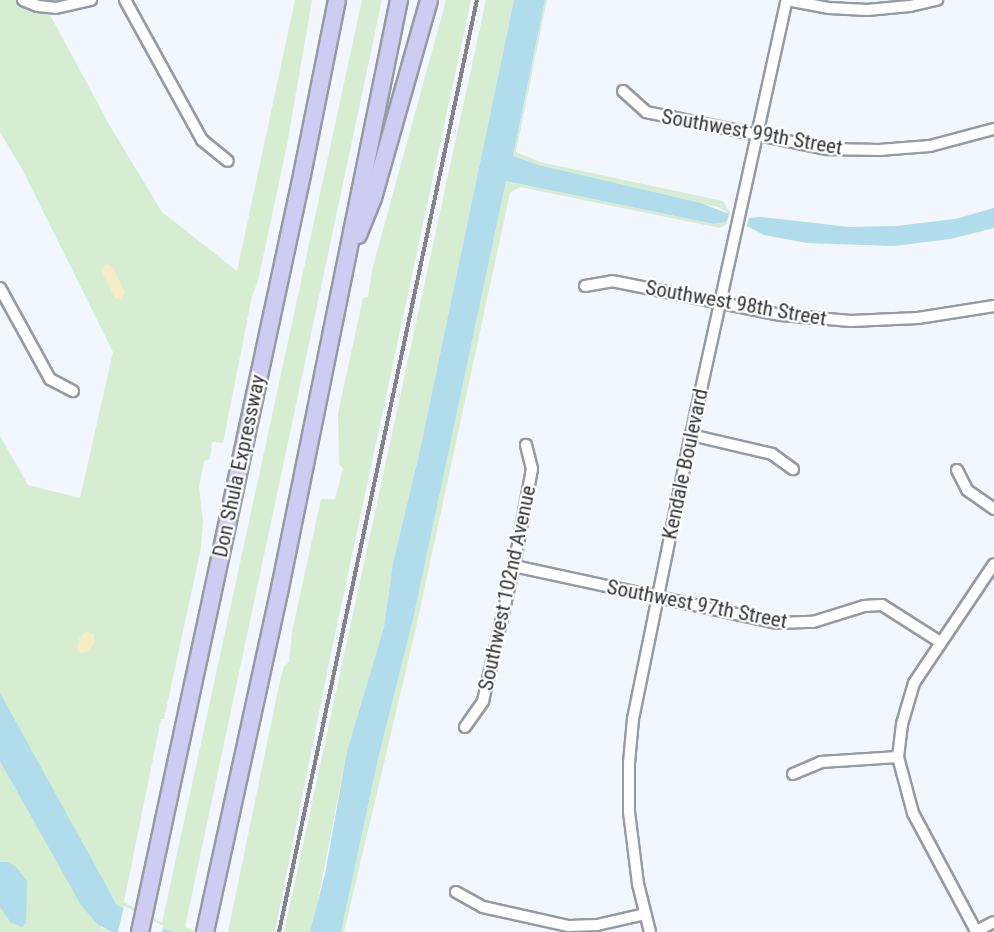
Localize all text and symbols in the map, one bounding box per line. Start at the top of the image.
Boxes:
street label: Southwest 99th Street [660,104,844,160]
street label: Southwest 98th Street [644,275,828,331]
street label: Don Shula Expressway [207,372,271,560]
street label: Kendale Boulevard [657,386,713,542]
street label: Southwest 102nd Avenue [473,483,541,693]
street label: Southwest 97th Street [605,574,789,634]

